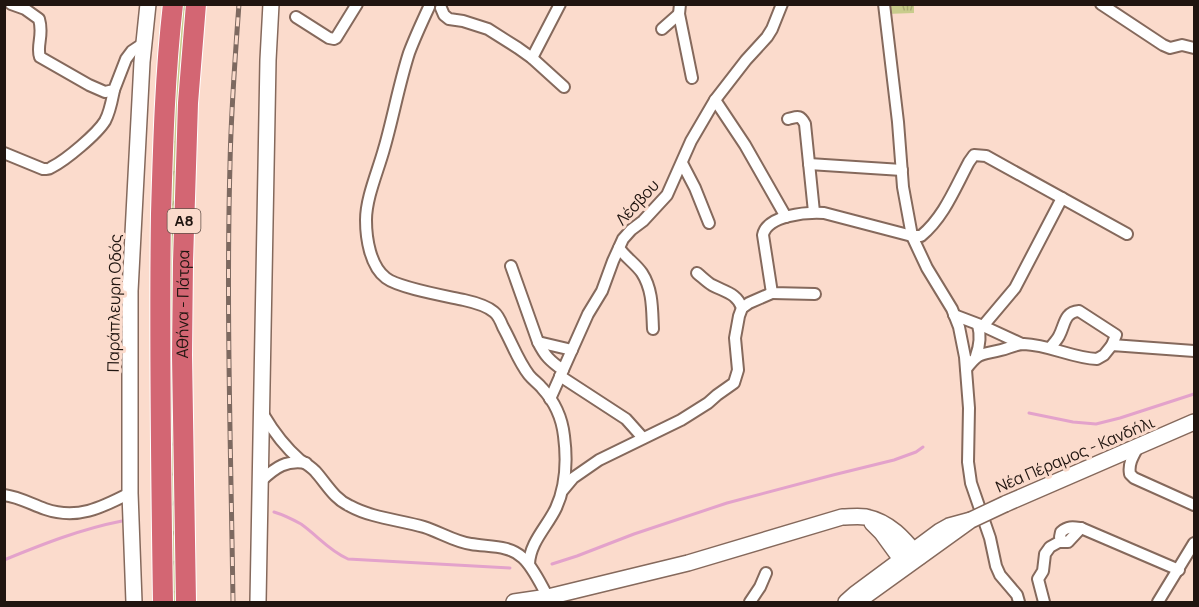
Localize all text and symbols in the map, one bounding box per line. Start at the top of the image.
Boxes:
street label: Λέσβου [610,174,664,230]
road number: Α8 [168,209,201,233]
street label: Παράπλευρη Οδός [102,234,126,372]
street label: Αθήνα - Πάτρα [171,249,194,359]
street label: Νέα Πέραμος - Κανδήλι [992,410,1158,497]

